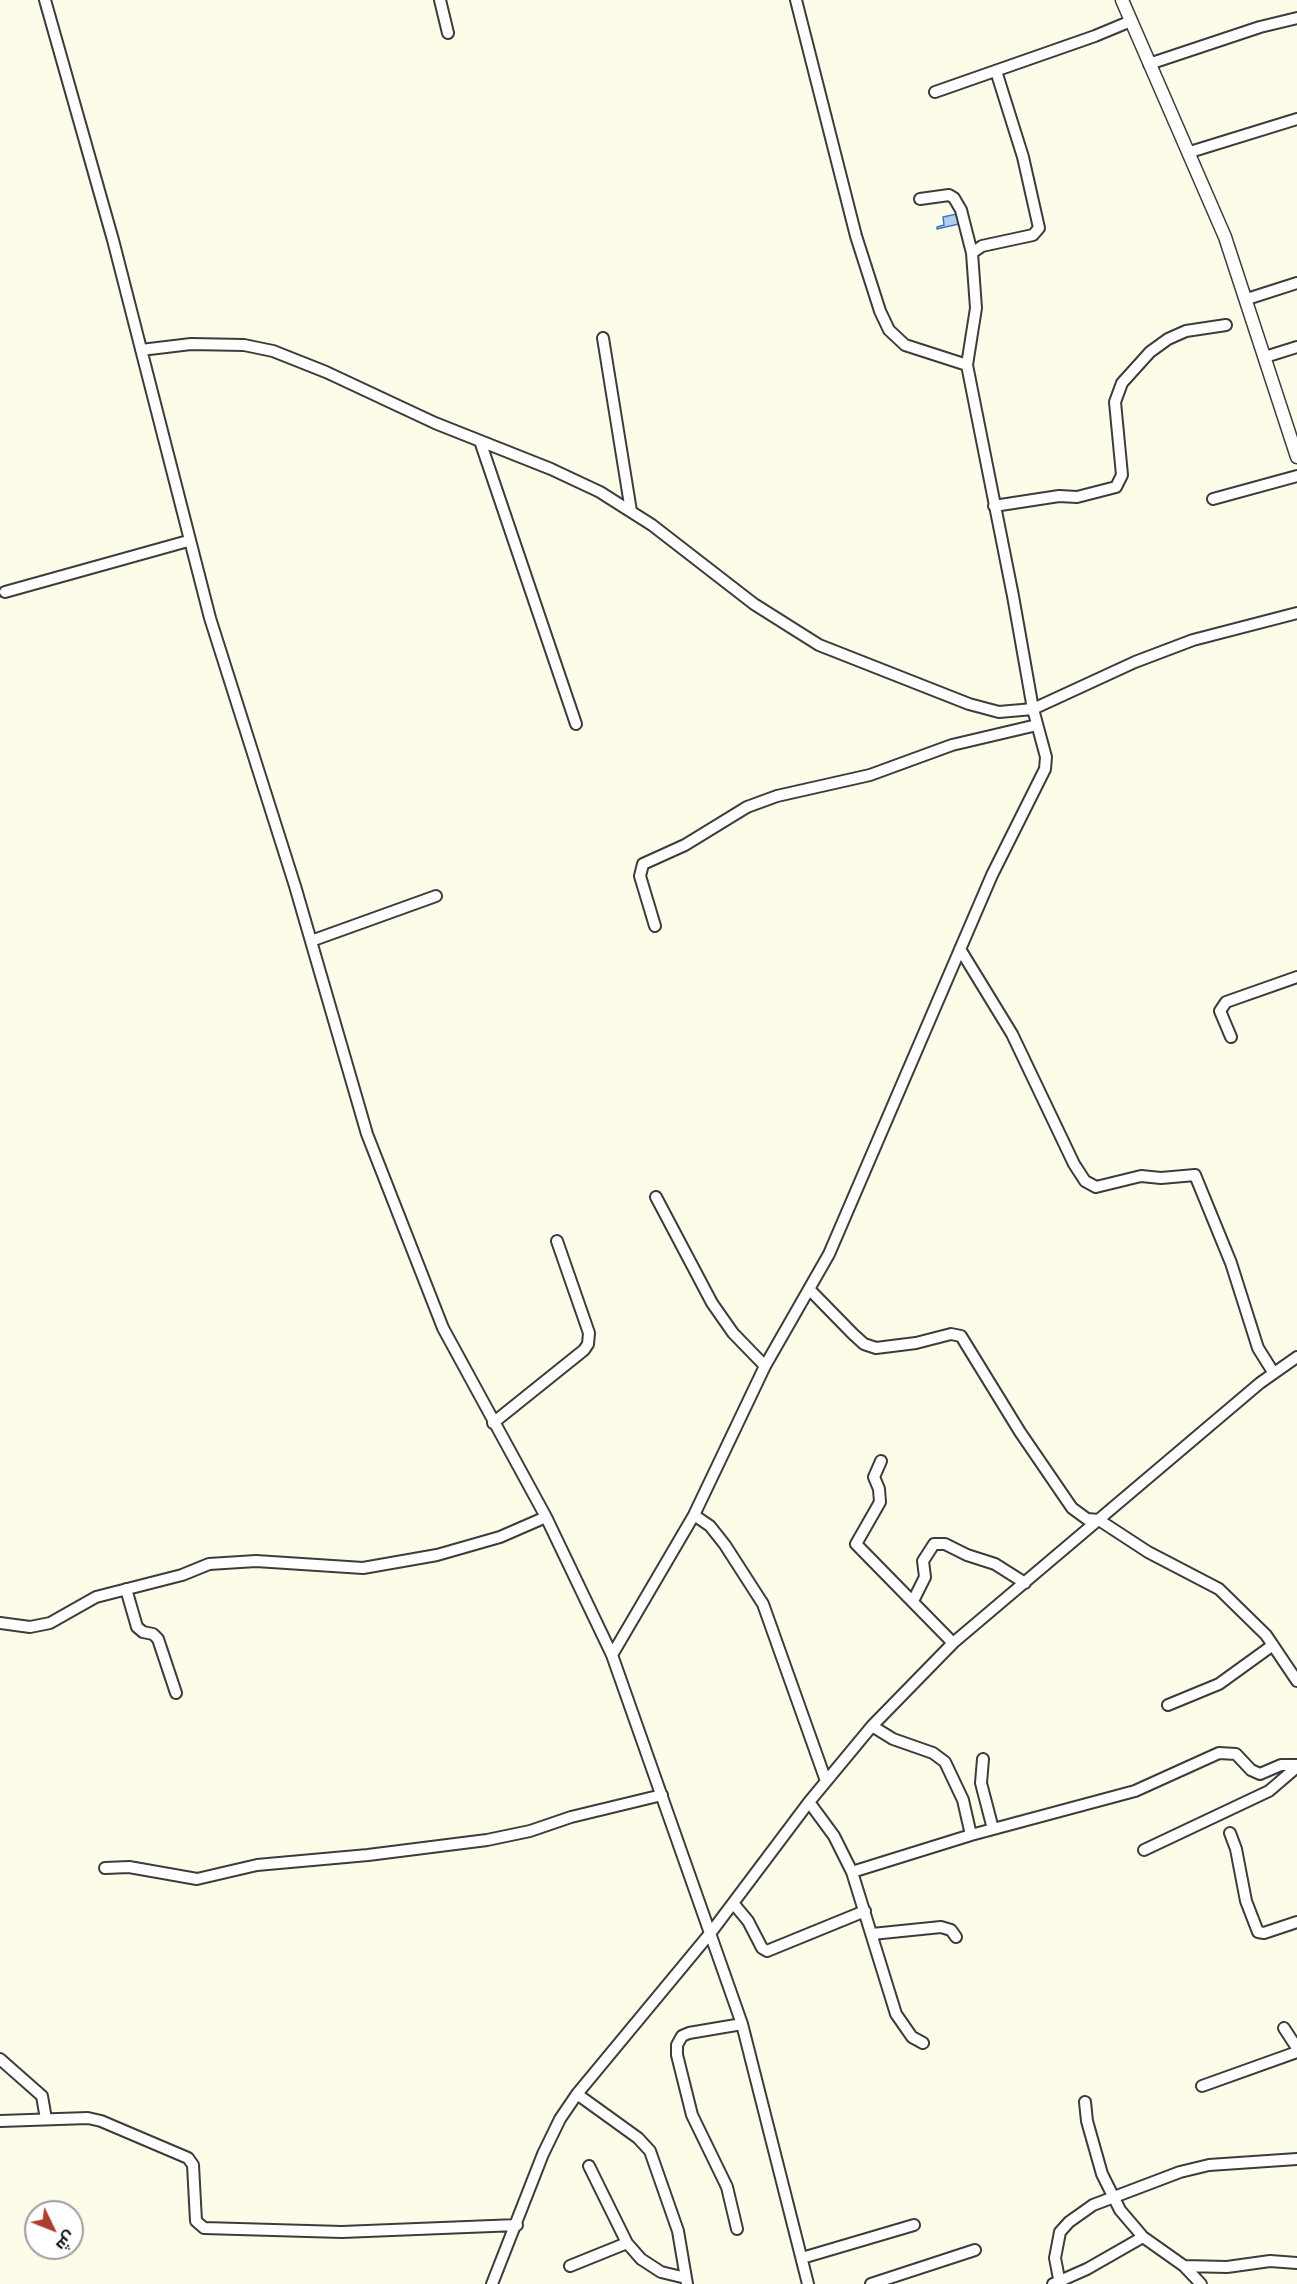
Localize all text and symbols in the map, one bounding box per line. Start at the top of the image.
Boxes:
north arrow [24,2200,84,2260]
text: ش [50,2225,81,2257]

